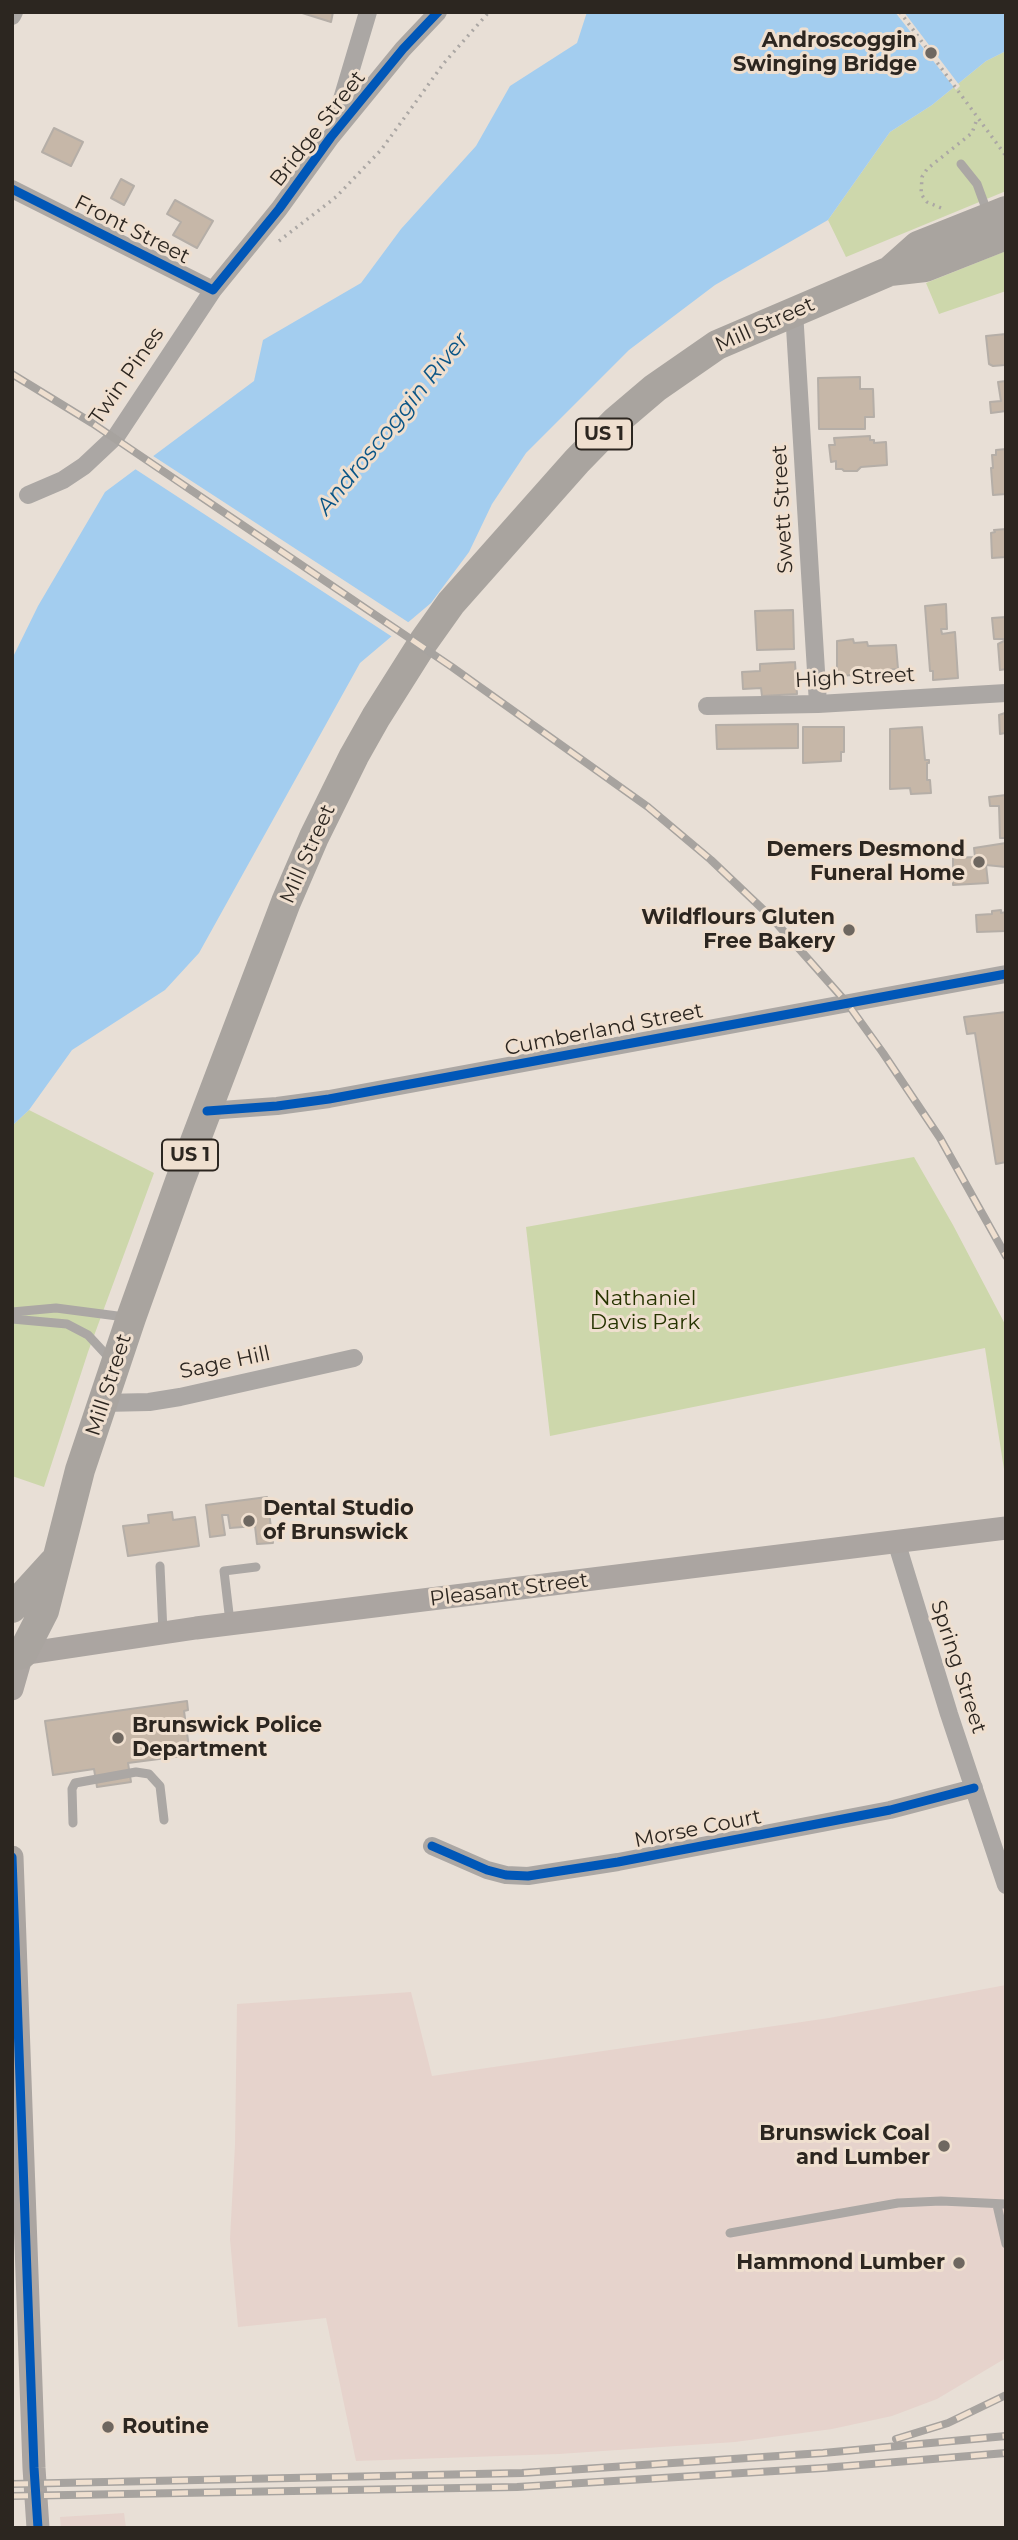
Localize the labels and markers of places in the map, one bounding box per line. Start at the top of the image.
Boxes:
place label: Androscoggin Swinging Bridge [733,28,917,78]
marker: Androscoggin Swinging Bridge [923,45,939,61]
place label: Demers Desmond Funeral Home [766,837,965,887]
marker: Demers Desmond Funeral Home [971,854,987,870]
place label: Wildflours Gluten Free Bakery [641,905,835,955]
marker: Wildflours Gluten Free Bakery [841,922,857,938]
place label: Dental Studio of Brunswick [263,1496,414,1546]
marker: Dental Studio of Brunswick [241,1513,257,1529]
place label: Brunswick Police Department [132,1713,322,1763]
marker: Brunswick Police Department [110,1730,126,1746]
place label: Brunswick Coal and Lumber [759,2121,930,2171]
marker: Brunswick Coal and Lumber [936,2138,952,2154]
place label: Hammond Lumber [736,2250,945,2276]
marker: Hammond Lumber [951,2255,967,2271]
place label: Routine [122,2414,209,2440]
marker: Routine [100,2419,116,2435]

